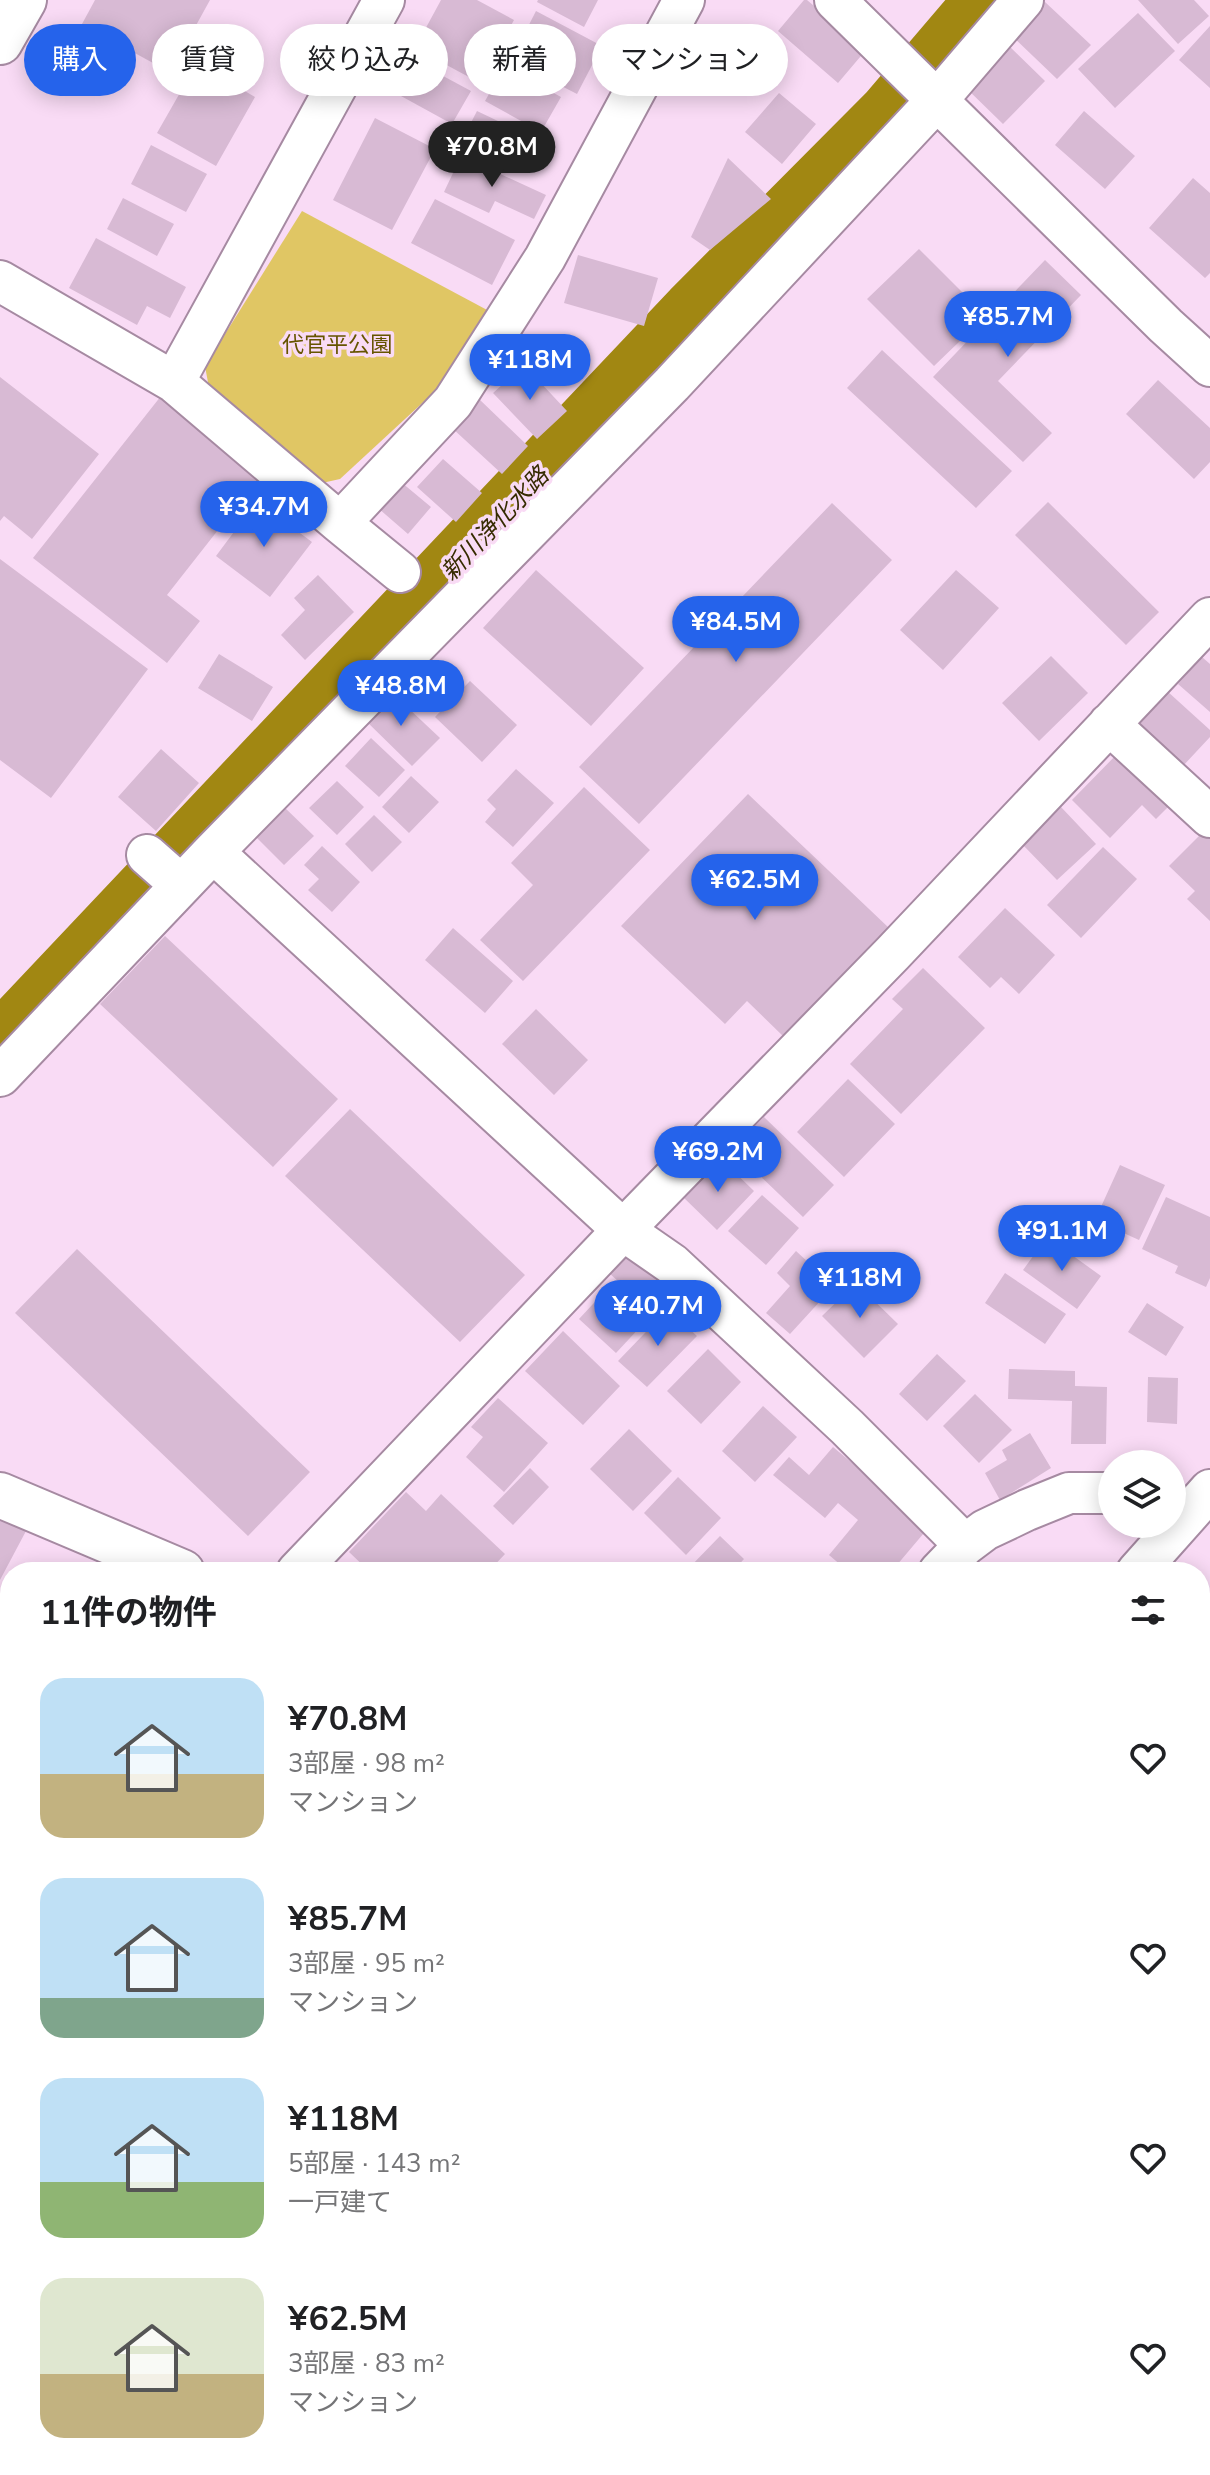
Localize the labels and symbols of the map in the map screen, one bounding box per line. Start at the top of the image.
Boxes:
pin: ¥70.8M [427,121,557,189]
pin: ¥85.7M [943,291,1073,359]
park label: 代官平公園 [282,330,392,360]
pin: ¥118M [474,334,586,402]
water label: 新川浄化水路 [434,459,557,588]
pin: ¥34.7M [199,481,329,549]
pin: ¥84.5M [671,596,801,664]
pin: ¥48.8M [336,660,466,728]
pin: ¥62.5M [690,854,820,922]
pin: ¥69.2M [653,1126,783,1194]
pin: ¥91.1M [997,1205,1127,1273]
pin: ¥118M [804,1252,916,1320]
pin: ¥40.7M [593,1280,723,1348]

